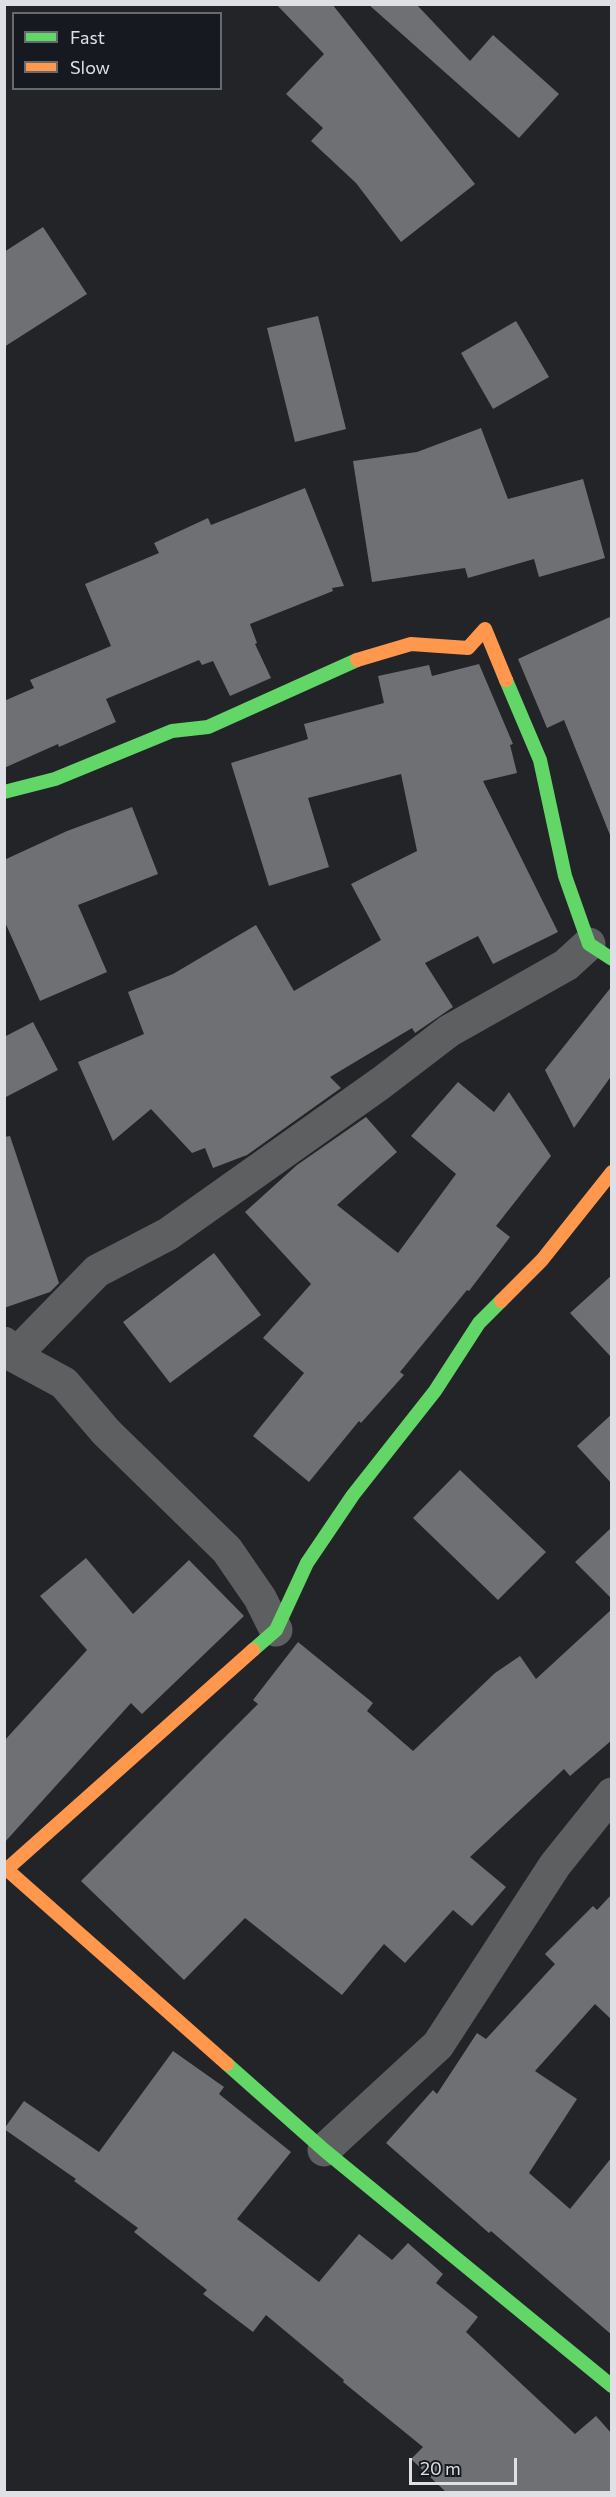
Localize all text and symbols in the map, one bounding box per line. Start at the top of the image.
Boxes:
legend [12,12,222,90]
text: Fast [70,26,105,48]
text: Slow [70,56,110,78]
scale bar [412,2446,520,2484]
text: 20 m [420,2457,461,2479]

